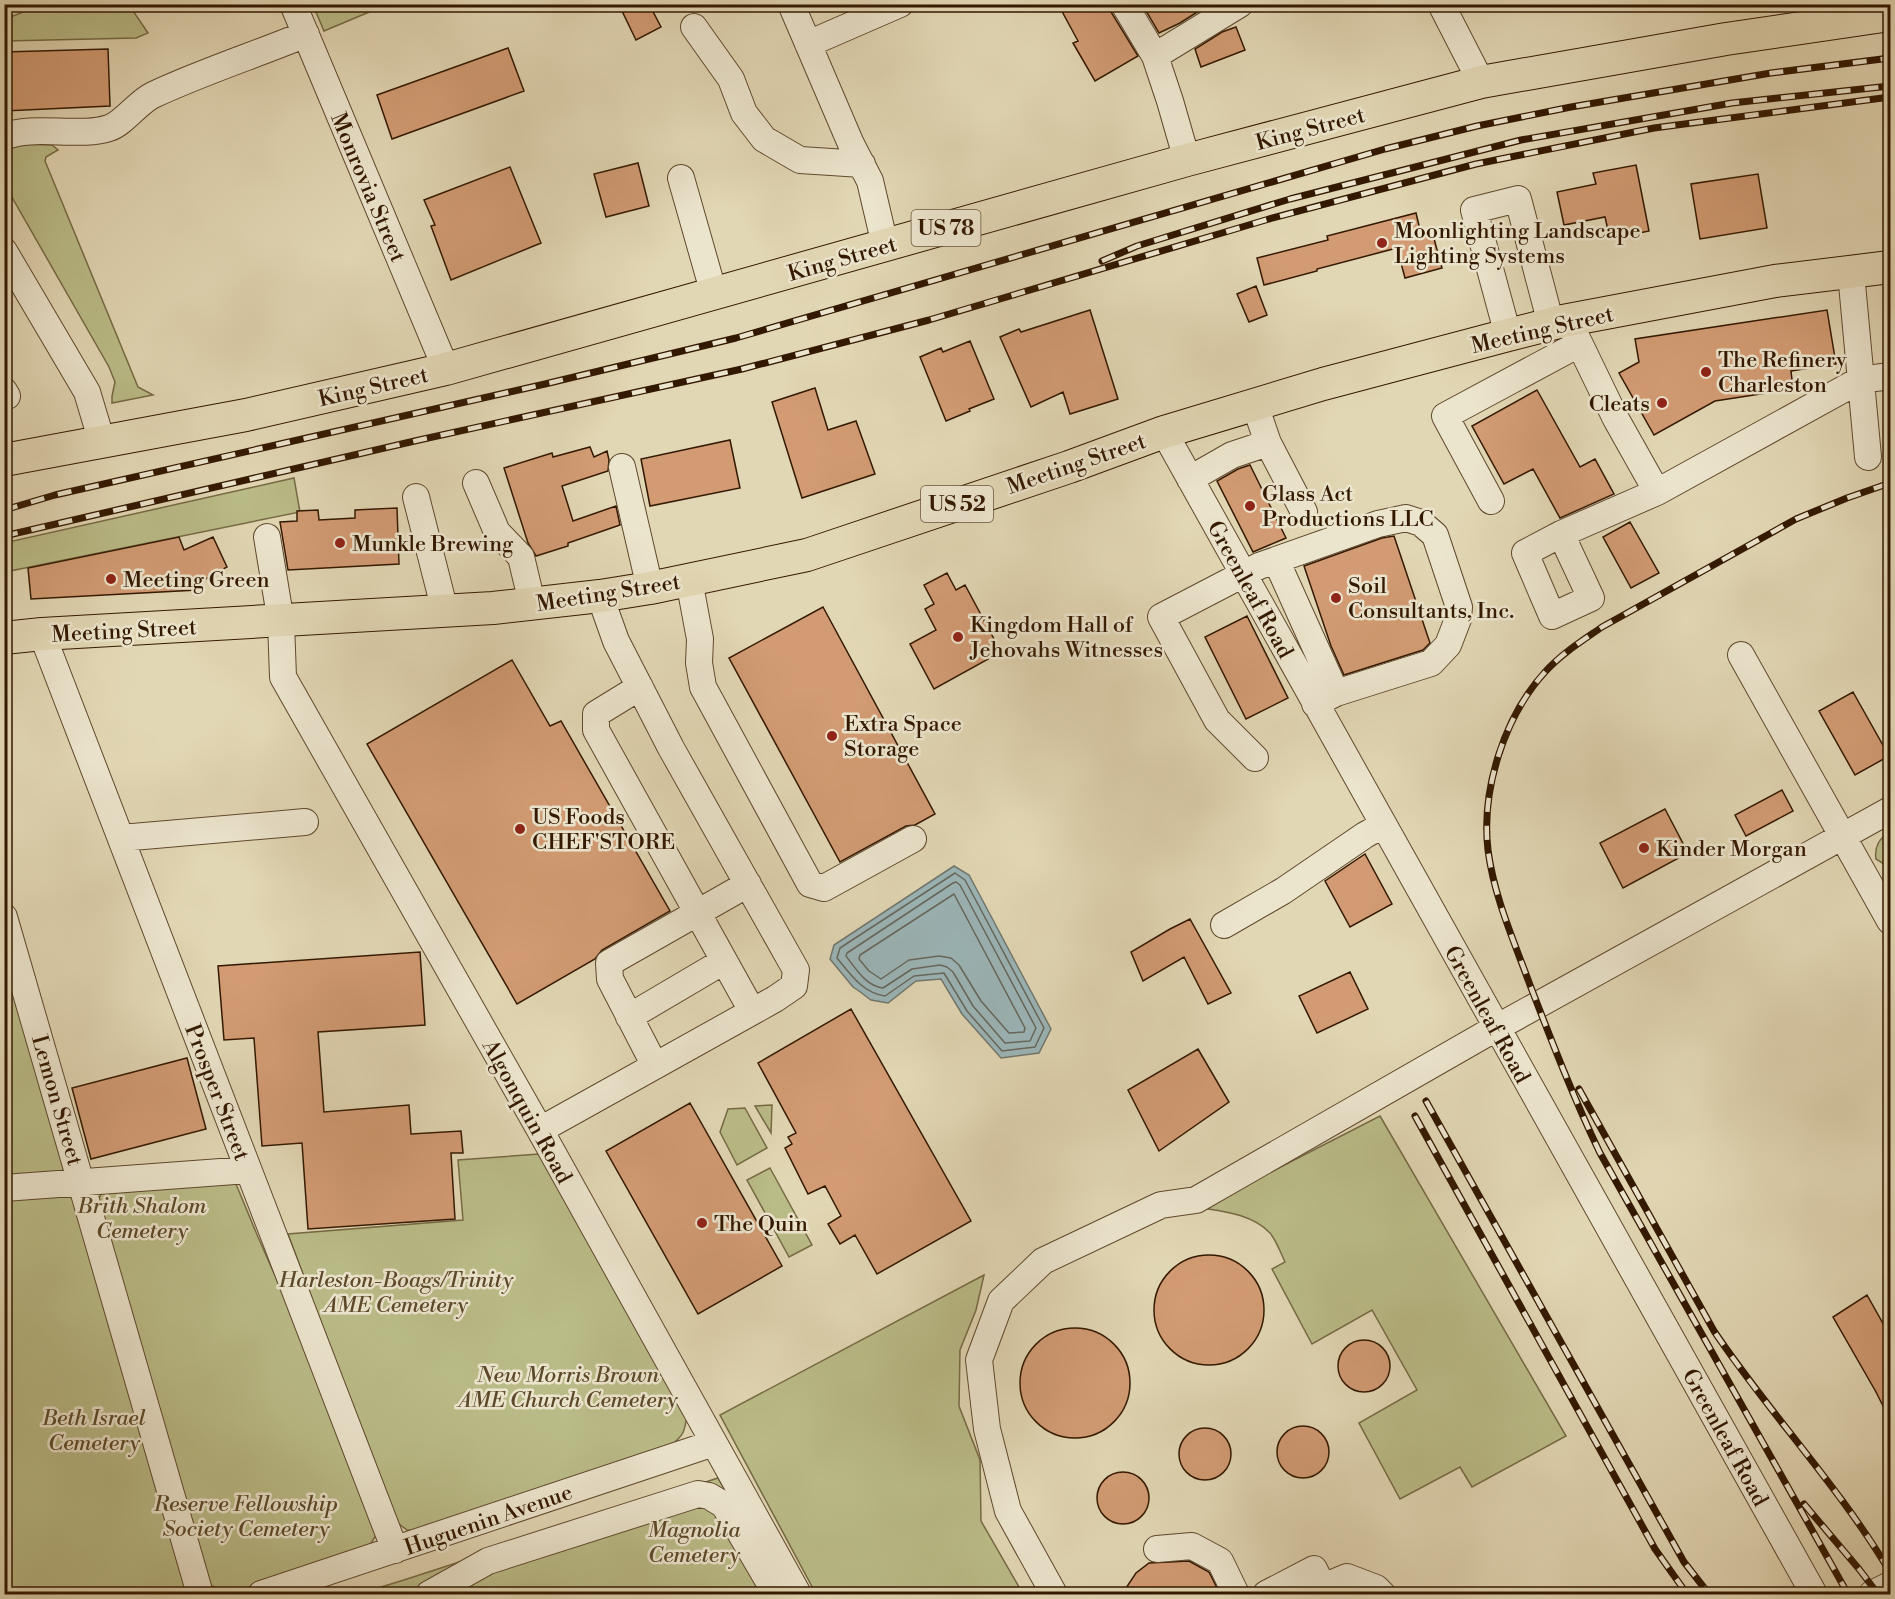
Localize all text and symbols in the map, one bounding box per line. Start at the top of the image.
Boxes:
street label: King Street [1253,102,1368,157]
street label: Monrovia Street [324,109,411,267]
road number: US 78 [912,210,980,246]
place label: Moonlighting Landscape Lighting Systems [1394,218,1641,270]
street label: King Street [785,231,900,288]
marker: Moonlighting Landscape Lighting Systems [1375,236,1389,250]
street label: Meeting Street [1468,301,1616,360]
place label: The Refinery Charleston [1718,347,1847,399]
street label: King Street [316,362,431,413]
marker: The Refinery Charleston [1699,365,1713,379]
place label: Cleats [1589,391,1650,418]
marker: Cleats [1655,396,1669,410]
street label: Meeting Street [1003,428,1150,501]
place label: Glass Act Productions LLC [1262,481,1434,533]
road number: US 52 [921,486,993,522]
marker: Glass Act Productions LLC [1243,499,1257,513]
street label: Greenleaf Road [1201,516,1299,664]
place label: Munkle Brewing [352,531,514,558]
marker: Munkle Brewing [333,536,347,550]
place label: Meeting Green [123,567,270,594]
street label: Meeting Street [534,569,682,618]
marker: Meeting Green [104,572,118,586]
place label: Soil Consultants, Inc. [1348,573,1514,625]
marker: Soil Consultants, Inc. [1329,591,1343,605]
place label: Kingdom Hall of Jehovahs Witnesses [969,612,1163,664]
street label: Meeting Street [51,614,198,649]
marker: Kingdom Hall of Jehovahs Witnesses [951,630,965,644]
place label: Extra Space Storage [844,711,962,763]
marker: Extra Space Storage [825,729,839,743]
place label: US Foods CHEF'STORE [532,804,675,856]
marker: US Foods CHEF'STORE [513,822,527,836]
place label: Kinder Morgan [1656,836,1807,863]
marker: Kinder Morgan [1637,841,1651,855]
street label: Greenleaf Road [1438,941,1536,1089]
street label: Prosper Street [178,1021,255,1165]
street label: Lemon Street [25,1032,88,1169]
street label: Algonquin Road [475,1034,578,1189]
park label: Brith Shalom Cemetery [77,1193,207,1245]
place label: The Quin [714,1211,808,1238]
marker: The Quin [695,1216,709,1230]
park label: Harleston-Boags/Trinity AME Cemetery [278,1267,514,1319]
park label: New Morris Brown AME Church Cemetery [456,1362,678,1414]
street label: Greenleaf Road [1676,1364,1774,1512]
park label: Beth Israel Cemetery [41,1405,146,1457]
street label: Huguenin Avenue [401,1479,576,1562]
park label: Reserve Fellowship Society Cemetery [153,1491,338,1543]
park label: Magnolia Cemetery [648,1517,741,1569]

